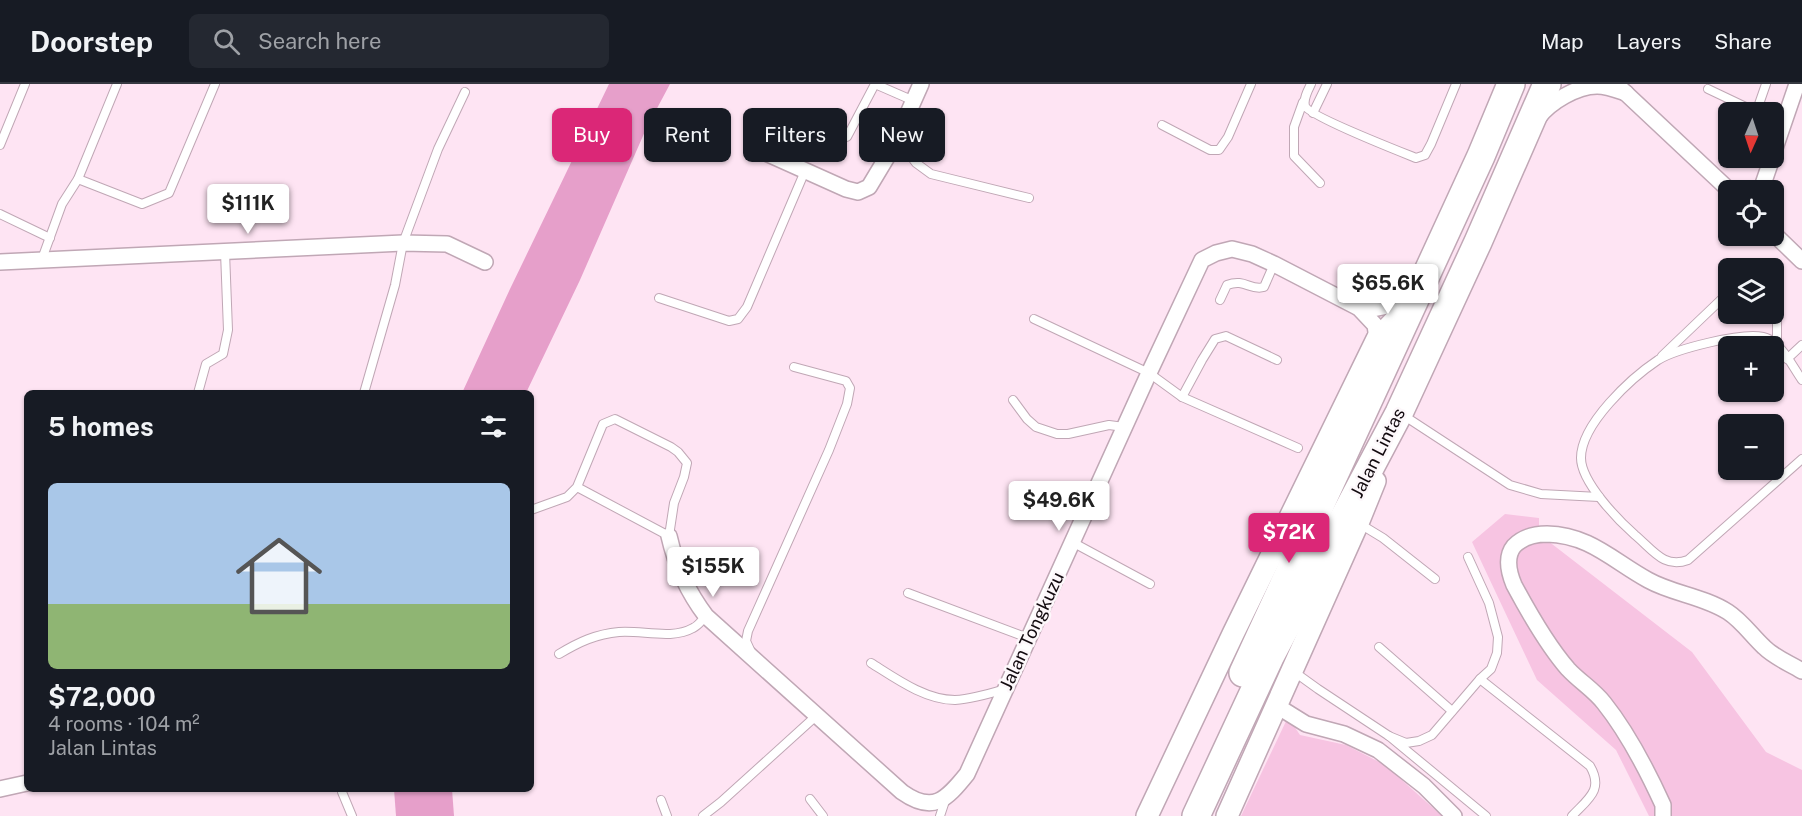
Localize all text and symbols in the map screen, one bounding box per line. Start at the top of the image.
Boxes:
search box [189,14,609,68]
text: Doorstep [30,25,153,58]
icon: search [210,25,243,58]
text: Search here [258,28,381,54]
text: Map [1541,29,1584,54]
text: Layers [1617,29,1681,54]
text: Share [1714,29,1772,54]
north arrow [1718,102,1784,168]
map controls [1718,102,1784,480]
chip: Buy [552,108,632,162]
chip: Rent [644,108,731,162]
chip: Filters [743,108,847,162]
chip: New [859,108,945,162]
button: locate [1718,180,1784,246]
pin: $111K [206,184,290,235]
text: $111K [221,191,275,215]
button: layers [1718,258,1784,324]
pin: $65.6K [1339,264,1437,315]
text: $65.6K [1351,271,1425,295]
button: + [1718,336,1784,402]
street label: Jalan Lintas [1346,404,1409,501]
icon: filters [477,410,510,443]
text: 5 homes [48,411,154,442]
button: − [1718,414,1784,480]
pin: $49.6K [1010,481,1108,532]
text: $49.6K [1023,488,1095,512]
pin: $72K [1253,513,1325,564]
text: $72K [1262,520,1316,544]
icon: home [225,522,333,630]
pin: $155K [671,547,755,598]
text: $155K [681,554,745,578]
street label: Jalan Tongkuzu [995,569,1068,693]
text: $72,000 [48,681,156,712]
text: 4 rooms · 104 m² [48,712,200,736]
text: Jalan Lintas [48,736,157,760]

